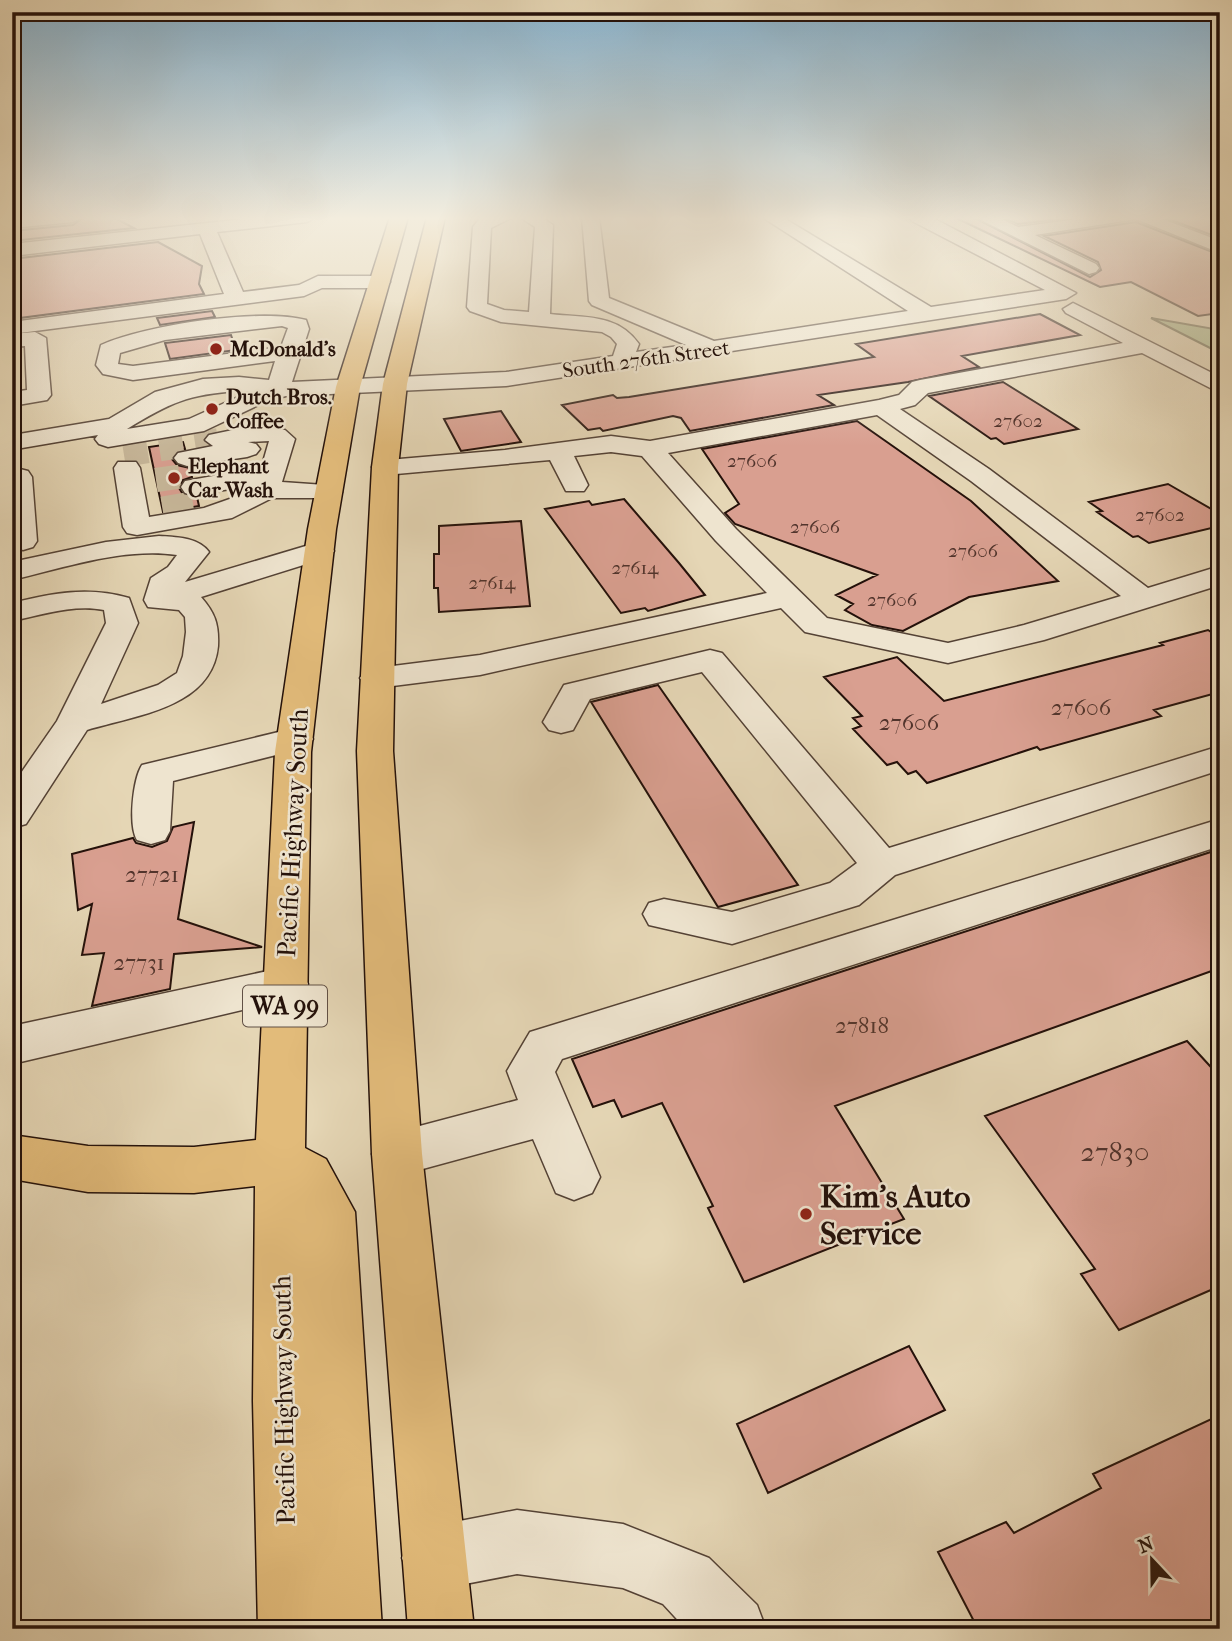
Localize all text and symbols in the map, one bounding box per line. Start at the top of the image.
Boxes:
street label: South 276th Street [561,335,732,383]
place label: McDonald's [229,337,336,361]
marker: McDonald's [208,341,224,357]
place label: Dutch Bros. Coffee [226,385,332,433]
marker: Dutch Bros. Coffee [204,401,220,417]
house number: 27602 [993,410,1043,432]
house number: 27606 [727,450,778,472]
place label: Elephant Car Wash [188,454,274,502]
marker: Elephant Car Wash [166,470,182,486]
house number: 27602 [1135,504,1185,526]
house number: 27606 [790,516,841,538]
house number: 27606 [948,540,999,562]
house number: 27614 [611,557,659,579]
house number: 27614 [468,572,516,594]
house number: 27606 [867,589,918,611]
house number: 27606 [1051,694,1112,721]
street label: Pacific Highway South [271,707,315,958]
house number: 27606 [879,709,940,736]
house number: 27721 [125,861,179,888]
house number: 27731 [113,949,165,976]
road number: WA 99 [243,986,327,1026]
house number: 27818 [835,1012,889,1039]
house number: 27830 [1081,1135,1149,1168]
place label: Kim's Auto Service [820,1178,971,1252]
marker: Kim's Auto Service [798,1206,814,1222]
street label: Pacific Highway South [266,1275,302,1525]
north arrow [1116,1526,1186,1596]
text: N [1135,1532,1157,1558]

